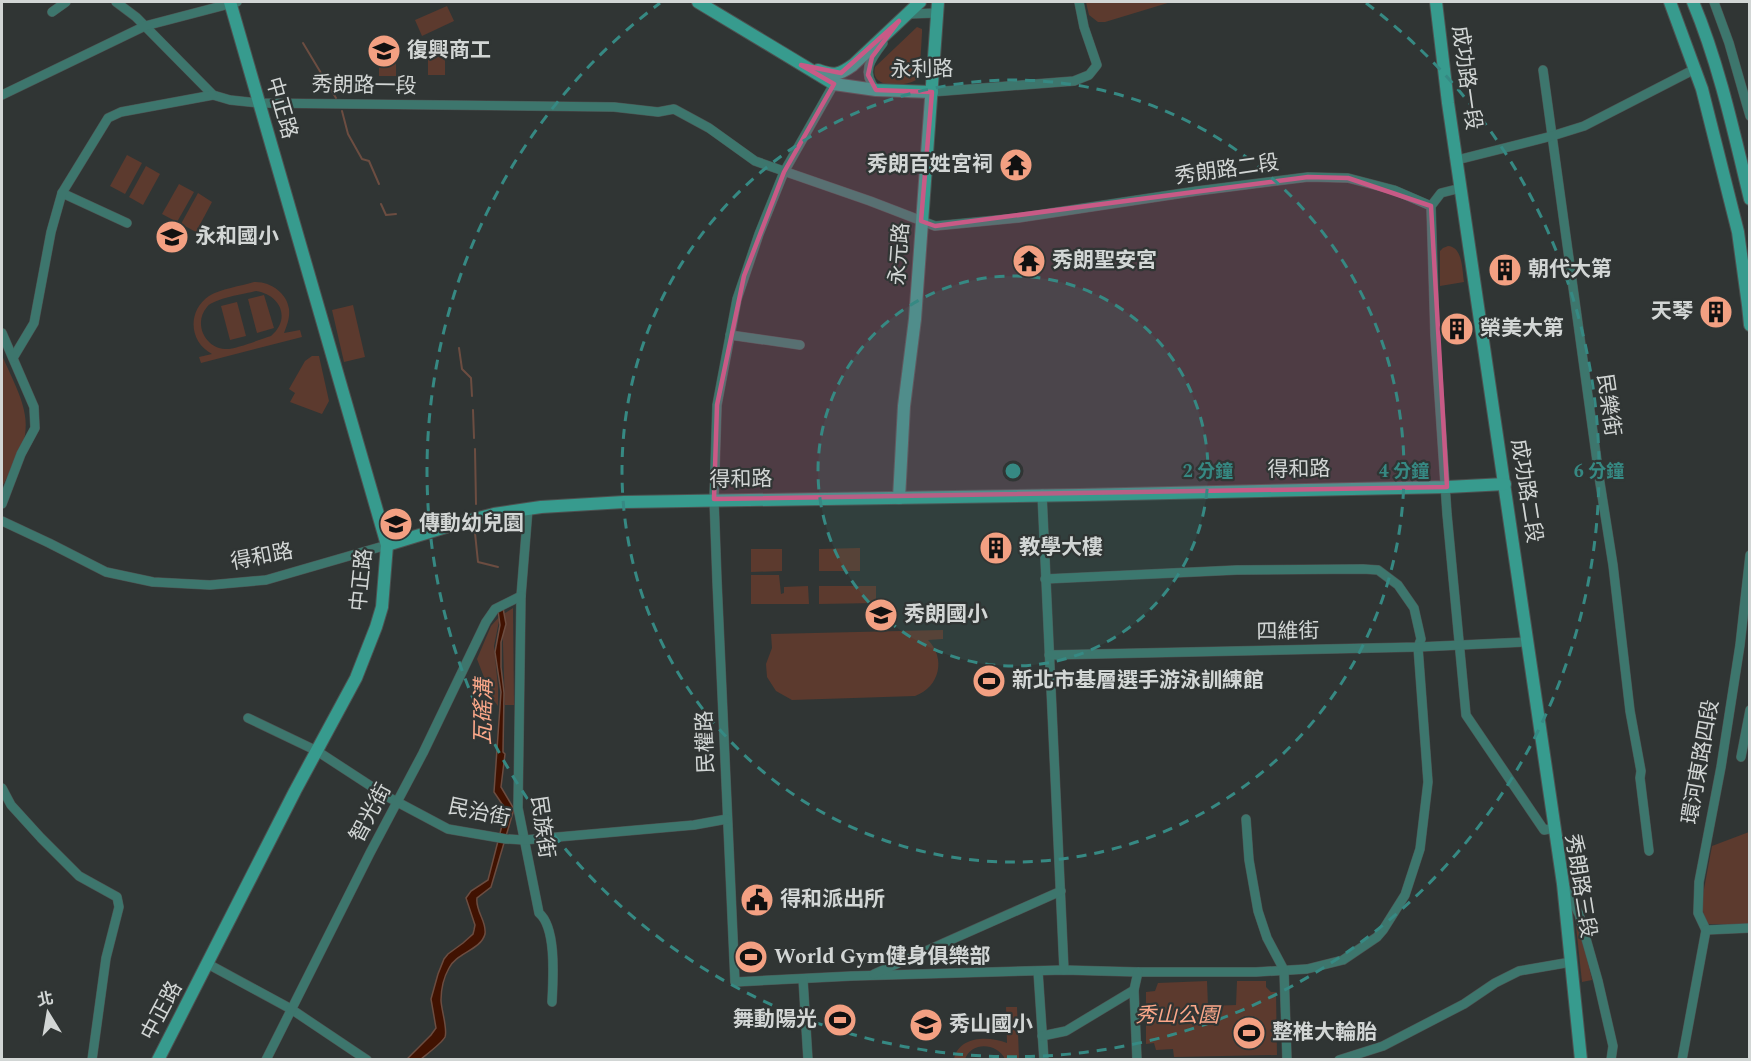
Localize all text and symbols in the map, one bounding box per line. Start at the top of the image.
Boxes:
street label: 成功路一段 [1443,24,1489,132]
school or university icon: 復興商工 [366,33,402,69]
place label: 復興商工 [407,35,491,67]
street label: 永利路 [890,53,954,87]
street label: 秀朗路一段 [311,69,417,103]
street label: 中正路 [257,73,305,143]
temple icon: 秀朗百姓宮祠 [998,147,1034,183]
street label: 秀朗路二段 [1173,147,1281,193]
place label: 秀朗百姓宮祠 [867,149,993,181]
school or university icon: 永和國小 [154,219,190,255]
place label: 永和國小 [195,221,279,253]
street label: 永元路 [882,221,918,287]
temple icon: 秀朗聖安宮 [1011,243,1047,279]
place label: 秀朗聖安宮 [1052,245,1157,277]
building icon: 朝代大第 [1487,252,1523,288]
place label: 朝代大第 [1528,254,1612,286]
building icon: 天琴 [1698,294,1734,330]
place label: 天琴 [1651,296,1693,328]
building icon: 榮美大第 [1439,311,1475,347]
place label: 榮美大第 [1480,313,1564,345]
street label: 民樂街 [1588,372,1628,438]
street label: 成功路二段 [1502,437,1550,545]
street label: 得和路 [1267,453,1331,487]
text: 2 分鐘 [1183,458,1233,485]
text: 4 分鐘 [1379,458,1429,485]
text: 6 分鐘 [1574,458,1624,485]
centre of rings [1003,461,1023,481]
street label: 得和路 [709,463,773,497]
school or university icon: 傳動幼兒園 [378,506,414,542]
place label: 傳動幼兒園 [419,508,524,540]
building icon: 教學大樓 [978,530,1014,566]
place label: 教學大樓 [1019,532,1103,564]
street label: 得和路 [228,535,296,579]
street label: 中正路 [343,547,381,613]
school or university icon: 秀朗國小 [863,597,899,633]
place label: 秀朗國小 [904,599,988,631]
street label: 四維街 [1256,615,1320,649]
sports icon: 新北市基層選手游泳訓練館 [971,663,1007,699]
place label: 新北市基層選手游泳訓練館 [1012,665,1264,697]
water label: 瓦磘溝 [467,676,501,745]
street label: 環河東路四段 [1674,697,1728,827]
street label: 民權路 [689,710,723,774]
street label: 智光街 [342,778,400,848]
street label: 民治街 [445,791,513,835]
street label: 民族街 [522,794,562,860]
street label: 秀朗路三段 [1556,832,1604,940]
public building icon: 得和派出所 [739,882,775,918]
place label: 得和派出所 [780,884,885,916]
sports icon: World Gym健身俱樂部 [733,939,769,975]
place label: World Gym健身俱樂部 [774,941,990,973]
street label: 中正路 [133,976,191,1046]
north arrow [18,983,78,1043]
text: 北 [35,986,55,1013]
park label: 秀山公園 [1135,1000,1222,1032]
sports icon: 舞動陽光 [822,1002,858,1038]
place label: 舞動陽光 [733,1004,817,1036]
school or university icon: 秀山國小 [908,1007,944,1043]
place label: 秀山國小 [949,1009,1033,1041]
sports icon: 整椎大輪胎 [1231,1015,1267,1051]
place label: 整椎大輪胎 [1272,1017,1377,1049]

